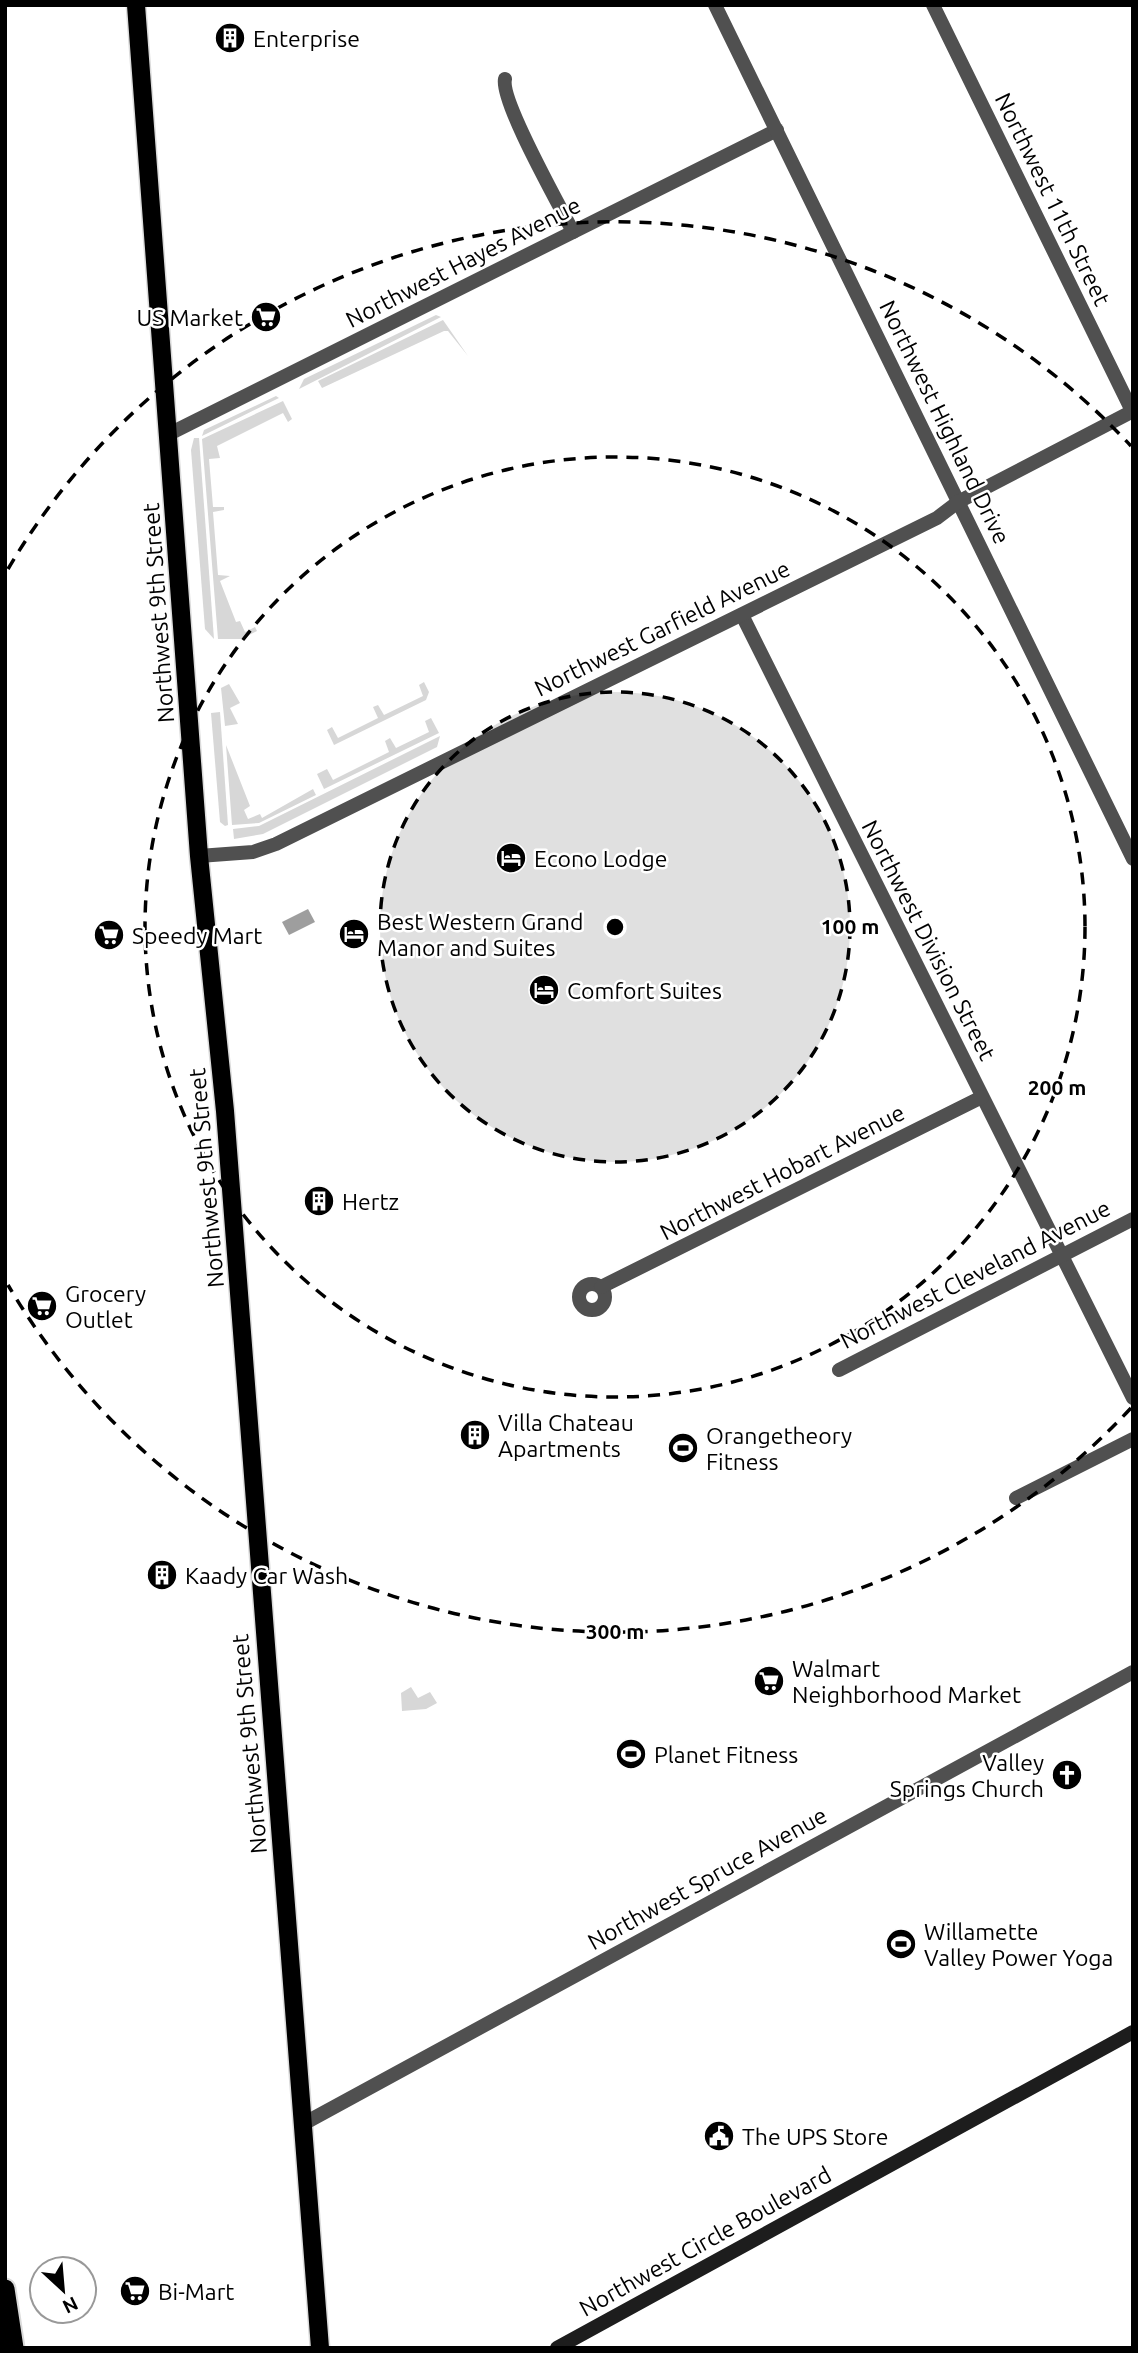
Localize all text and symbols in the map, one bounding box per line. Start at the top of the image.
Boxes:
building icon: Enterprise [213,21,247,55]
place label: Enterprise [253,26,360,51]
street label: Northwest 11th Street [991,89,1115,309]
street label: Northwest Hayes Avenue [342,192,584,332]
street label: Northwest Highland Drive [875,296,1015,548]
supermarket icon: US Market [249,300,283,334]
place label: US Market [136,305,243,330]
street label: Northwest 9th Street [138,502,178,724]
street label: Northwest Garfield Avenue [530,555,794,701]
street label: Northwest Division Street [858,816,1000,1064]
hotel icon: Econo Lodge [494,841,528,875]
place label: Econo Lodge [534,846,667,871]
place label: Best Western Grand Manor and Suites [377,909,583,960]
text: 100 m [821,914,879,938]
centre of rings [603,915,627,939]
hotel icon: Best Western Grand Manor and Suites [337,917,371,951]
supermarket icon: Speedy Mart [92,918,126,952]
place label: Speedy Mart [132,923,262,948]
hotel icon: Comfort Suites [527,973,561,1007]
place label: Comfort Suites [567,978,722,1003]
street label: Northwest 9th Street [184,1067,228,1289]
text: 200 m [1028,1075,1086,1099]
street label: Northwest Hobart Avenue [656,1099,908,1245]
building icon: Hertz [302,1184,336,1218]
place label: Hertz [342,1189,399,1214]
street label: Northwest Cleveland Avenue [836,1195,1114,1353]
place label: Grocery Outlet [65,1281,146,1332]
supermarket icon: Grocery Outlet [25,1289,59,1323]
place label: Villa Chateau Apartments [498,1410,634,1461]
building icon: Villa Chateau Apartments [458,1418,492,1452]
place label: Orangetheory Fitness [706,1423,852,1474]
sports icon: Orangetheory Fitness [666,1431,700,1465]
building icon: Kaady Car Wash [145,1558,179,1592]
place label: Kaady Car Wash [185,1563,348,1588]
text: 300 m [586,1619,644,1643]
street label: Northwest 9th Street [227,1633,271,1855]
place label: Walmart Neighborhood Market [792,1656,1021,1707]
supermarket icon: Walmart Neighborhood Market [752,1664,786,1698]
sports icon: Planet Fitness [614,1737,648,1771]
place label: Planet Fitness [654,1742,798,1767]
place label: Valley Springs Church [890,1750,1044,1801]
church icon: Valley Springs Church [1050,1758,1084,1792]
street label: Northwest Spruce Avenue [583,1802,831,1954]
place label: Willamette Valley Power Yoga [924,1919,1113,1970]
sports icon: Willamette Valley Power Yoga [884,1927,918,1961]
public building icon: The UPS Store [702,2119,736,2153]
place label: The UPS Store [742,2124,889,2149]
street label: Northwest Circle Boulevard [575,2161,835,2321]
north arrow [28,2255,98,2325]
supermarket icon: Bi-Mart [118,2274,152,2308]
place label: Bi-Mart [158,2279,234,2304]
text: N [59,2292,82,2318]

